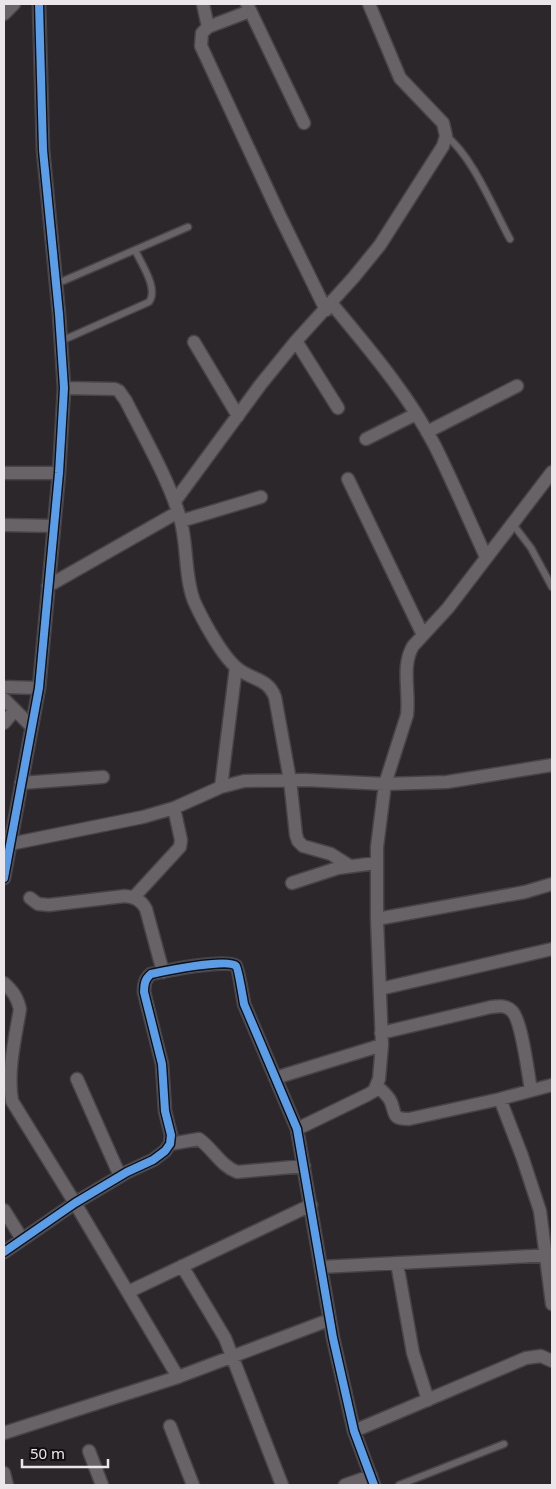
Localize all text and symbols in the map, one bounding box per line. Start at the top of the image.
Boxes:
scale bar [22,1436,109,1468]
text: 50 m [30,1443,65,1463]

